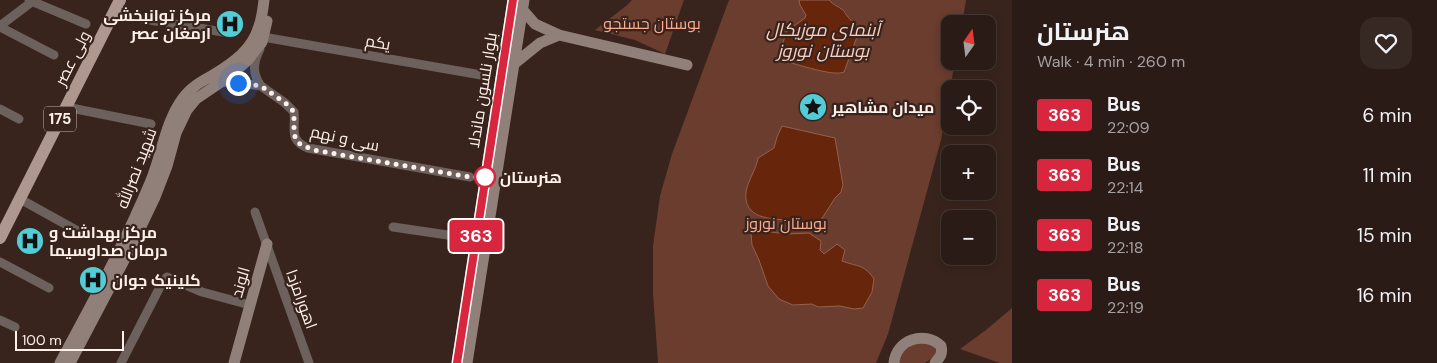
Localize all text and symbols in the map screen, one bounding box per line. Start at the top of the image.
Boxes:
place label: مرکز توانبخشی ارمغان عصر [103,5,211,44]
hospital icon: مرکز توانبخشی ارمغان عصر [215,9,245,39]
park label: بوستان جستجو [603,13,701,34]
north arrow [941,15,996,70]
map controls [941,15,996,265]
text: هنرستان [1037,16,1130,47]
button: heart [1360,17,1412,69]
water label: آبنمای موزیکال بوستان نوروز [766,18,884,63]
street label: ولی عصر [49,27,95,90]
street label: یکم [363,30,393,56]
street label: بلوار نلسون ماندلا [463,31,502,149]
text: Walk · 4 min · 260 m [1037,51,1185,72]
your location [226,71,251,96]
button: locate [941,80,996,135]
place icon: میدان مشاهیر [798,92,828,122]
text: Bus [1107,92,1141,117]
place label: میدان مشاهیر [831,97,934,118]
text: 363 [1048,103,1081,127]
text: 6 min [1363,103,1412,128]
road number: 175 [44,106,76,132]
text: 22:09 [1107,117,1150,138]
street label: سی و نهم [308,121,381,157]
street label: شهید نصرالله [111,125,161,211]
button: + [941,145,996,200]
text: Bus [1107,152,1141,177]
text: 363 [1048,163,1081,187]
text: 11 min [1363,163,1412,188]
marker: هنرستان [474,166,496,188]
place label: هنرستان [500,167,562,188]
text: 22:14 [1107,177,1143,198]
button: − [941,210,996,265]
text: Bus [1107,212,1141,237]
park label: بوستان نوروز [744,213,827,234]
line badge: 363 [447,220,505,252]
place label: مرکز بهداشت و درمان صداوسیما [49,222,168,261]
text: 363 [1048,223,1081,247]
text: 15 min [1357,223,1412,248]
text: 363 [459,224,493,248]
hospital icon: مرکز بهداشت و درمان صداوسیما [15,226,45,256]
text: 22:18 [1107,237,1143,258]
street label: الوند [226,264,255,300]
hospital icon: کلینیک جوان [78,265,108,295]
street label: اهورامزدا [281,266,322,332]
place label: کلینیک جوان [112,270,201,291]
text: Bus [1107,272,1141,297]
text: 363 [1048,283,1081,307]
text: 16 min [1357,283,1412,308]
text: 22:19 [1107,297,1144,318]
scale bar [15,328,124,351]
text: 100 m [22,331,62,349]

